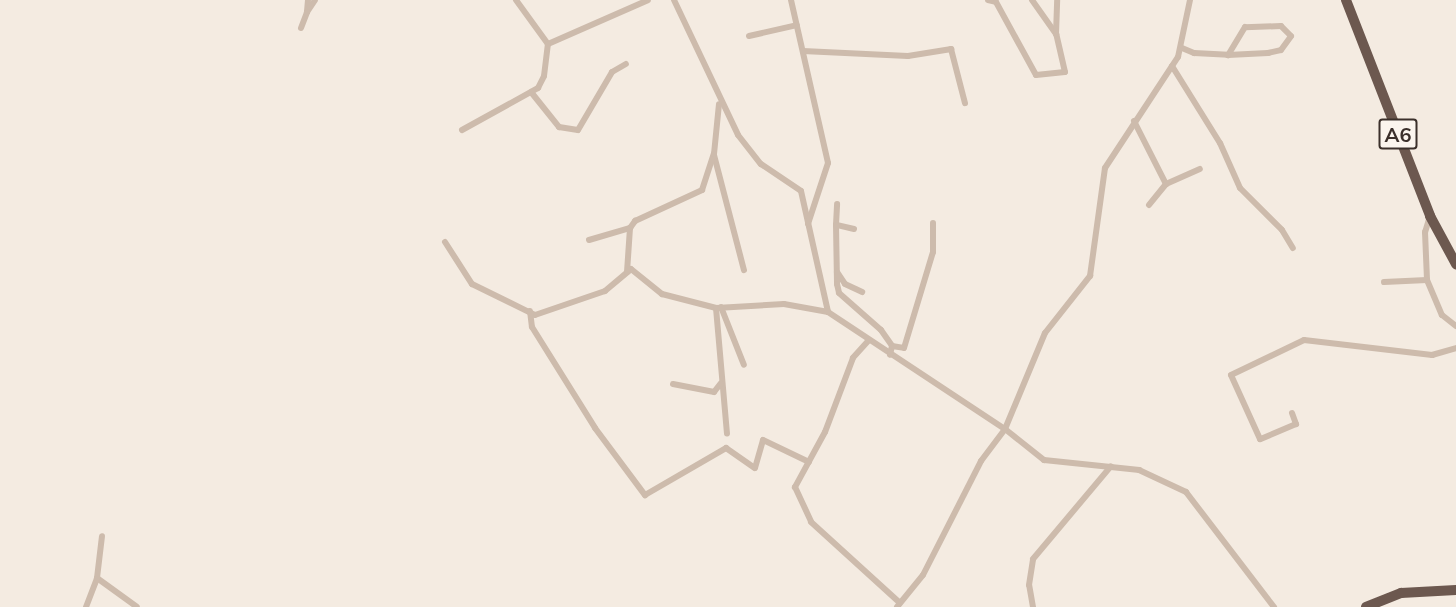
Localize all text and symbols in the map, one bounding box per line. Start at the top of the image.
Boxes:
road number: A6 [1378,117,1418,151]

